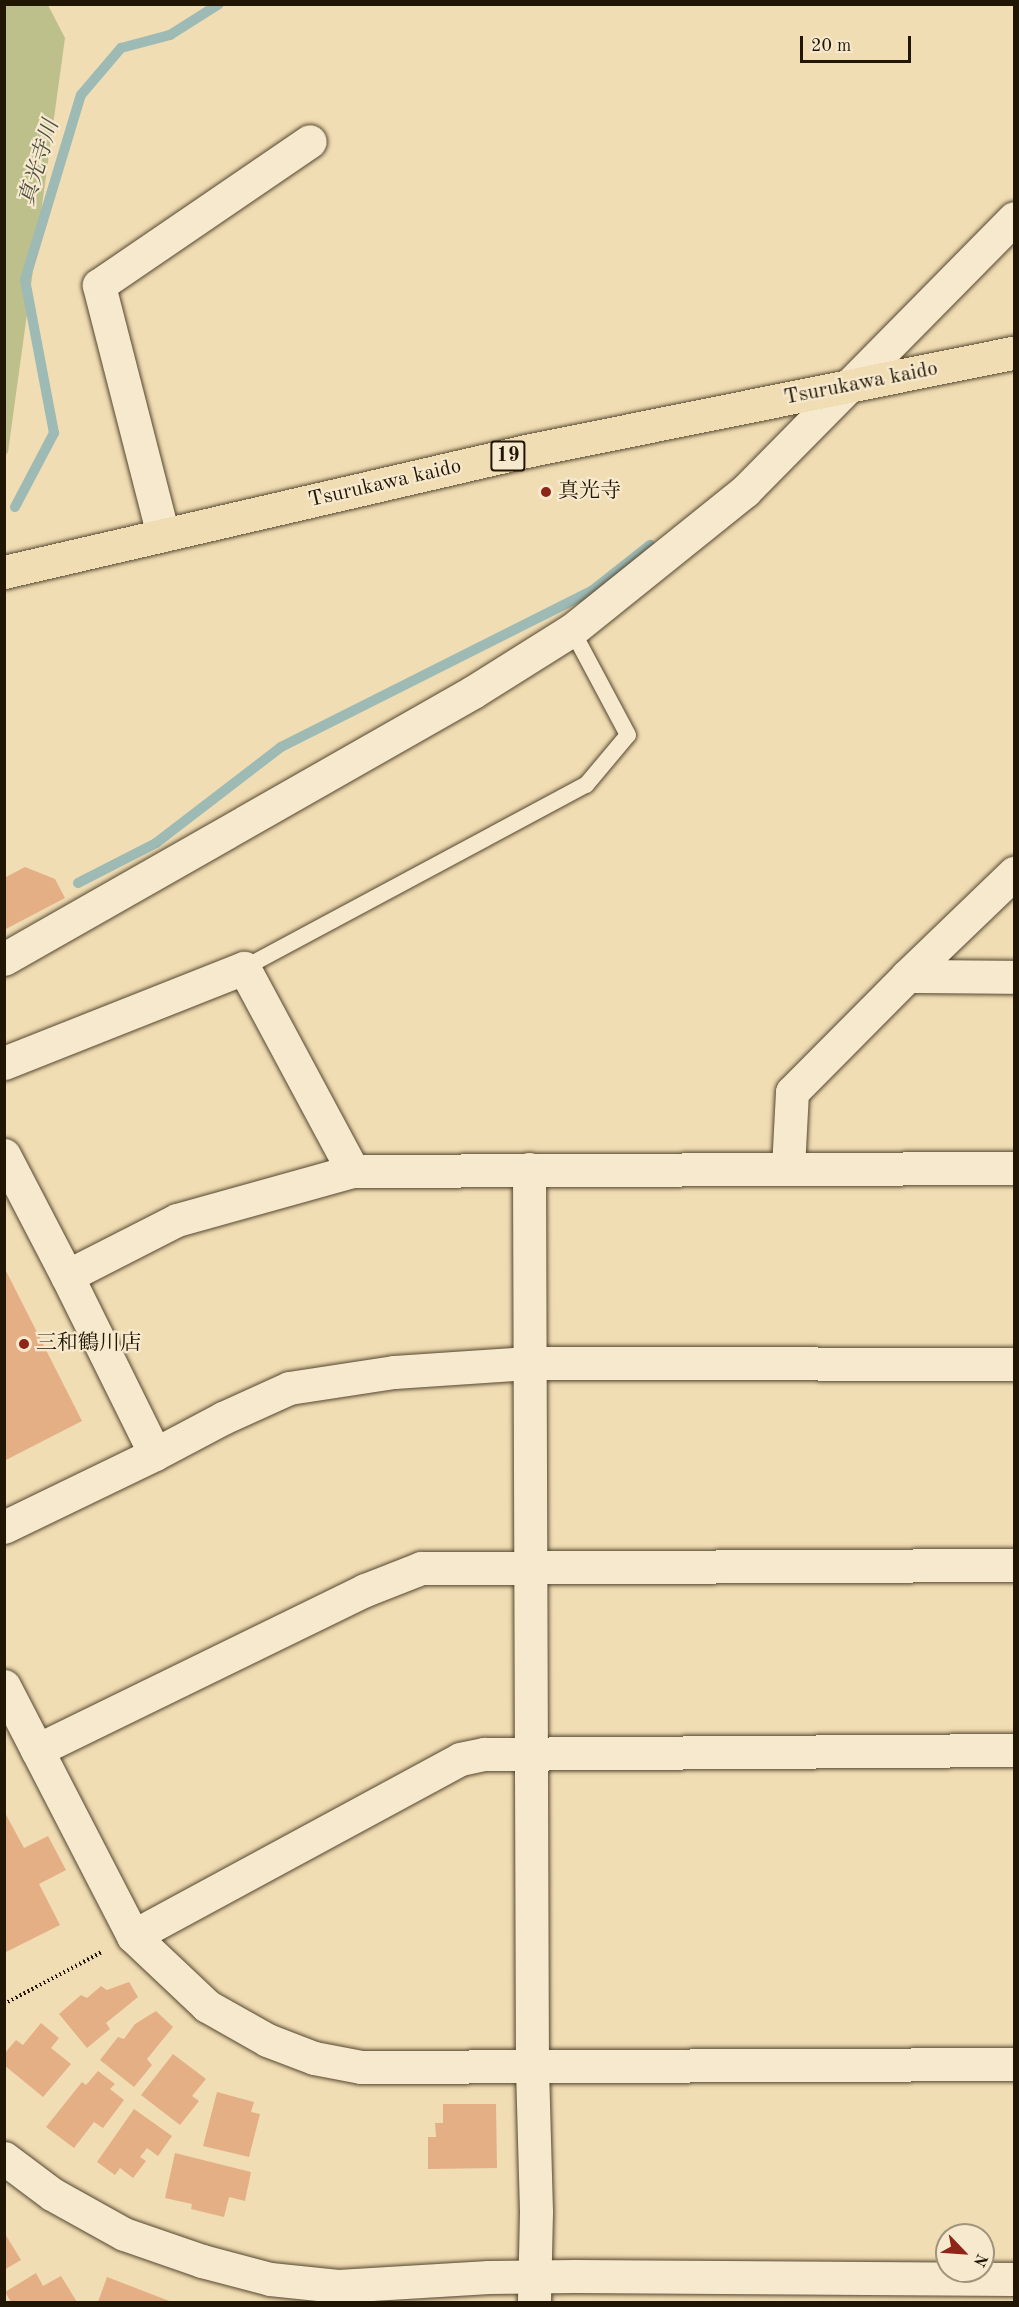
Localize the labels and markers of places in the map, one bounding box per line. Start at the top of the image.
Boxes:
place label: 真光寺 [558,479,621,505]
marker: 真光寺 [539,485,553,499]
place label: 三和鶴川店 [36,1331,141,1357]
marker: 三和鶴川店 [17,1337,31,1351]

